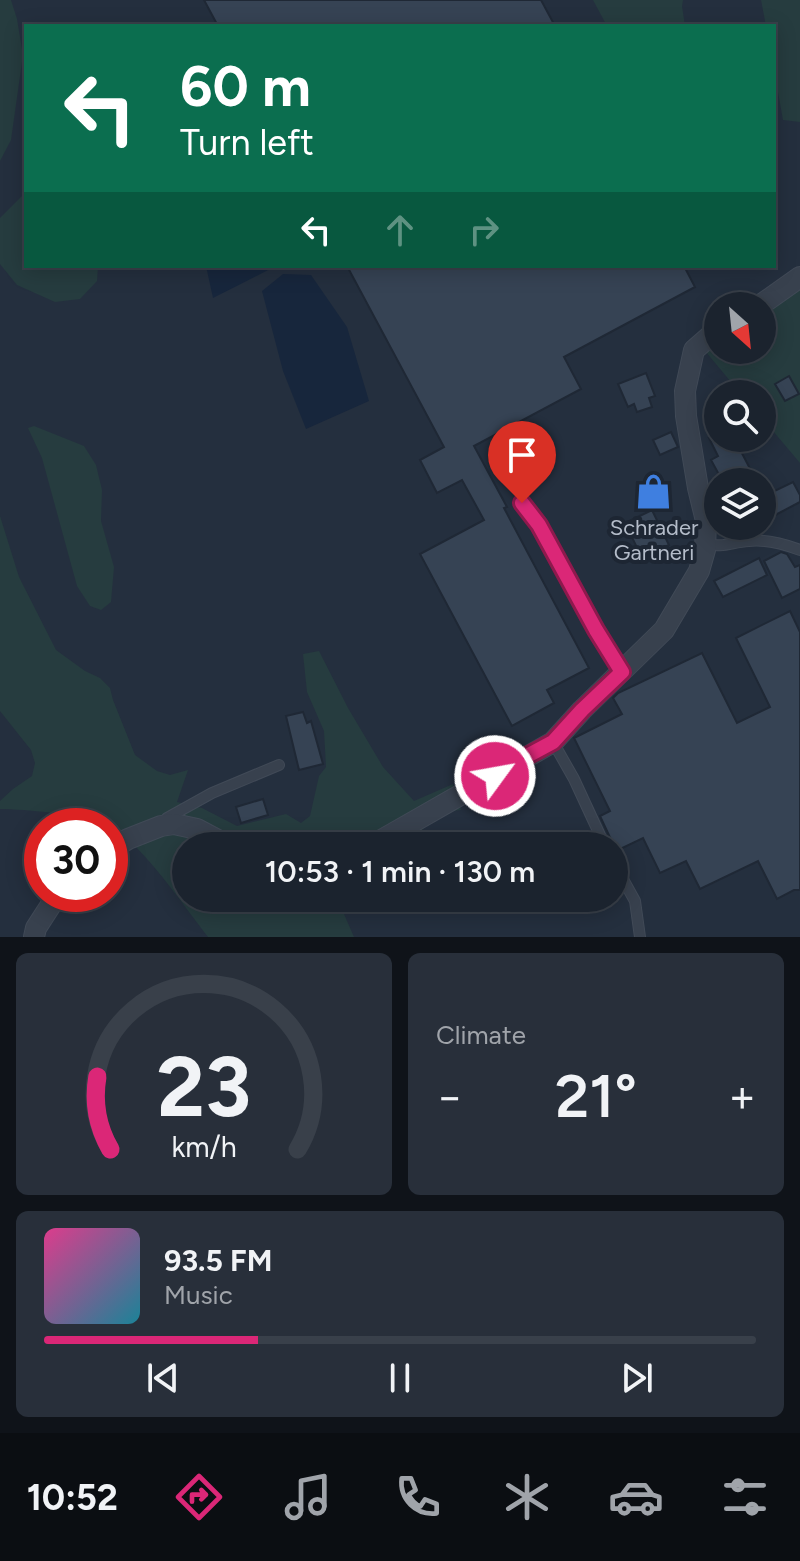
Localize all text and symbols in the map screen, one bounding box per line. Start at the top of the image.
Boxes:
text: 60 m [180,53,311,120]
icon: left [48,56,152,160]
text: Turn left [180,121,314,164]
icon: left [294,208,338,252]
icon: ahead [378,208,422,252]
icon: right [462,208,506,252]
north arrow [704,292,776,364]
map controls [704,292,776,540]
button: search [704,380,776,452]
pin [488,421,556,503]
icon: arrive [500,433,544,477]
button: layers [704,468,776,540]
shop icon: Schrader Gartneri [635,472,673,510]
place label: Schrader Gartneri [610,514,699,566]
position arrow [453,734,537,818]
speed limit sign: 30 [24,808,128,912]
text: 10:53 · 1 min · 130 m [265,853,535,890]
text: Climate [436,1019,526,1051]
text: 23 [157,1037,251,1137]
text: 21° [555,1060,637,1132]
text: − [436,1070,463,1123]
text: + [729,1070,756,1123]
text: km/h [171,1130,237,1164]
text: 93.5 FM [164,1242,272,1279]
text: Music [164,1279,233,1311]
icon: previous [141,1356,185,1400]
icon: pause [378,1356,422,1400]
icon: next [615,1356,659,1400]
icon: directions [171,1469,227,1525]
icon: music [280,1469,336,1525]
icon: phone [390,1469,446,1525]
icon: climate [499,1469,555,1525]
icon: car [608,1469,664,1525]
icon: filters [717,1469,773,1525]
text: 10:52 [27,1476,118,1519]

